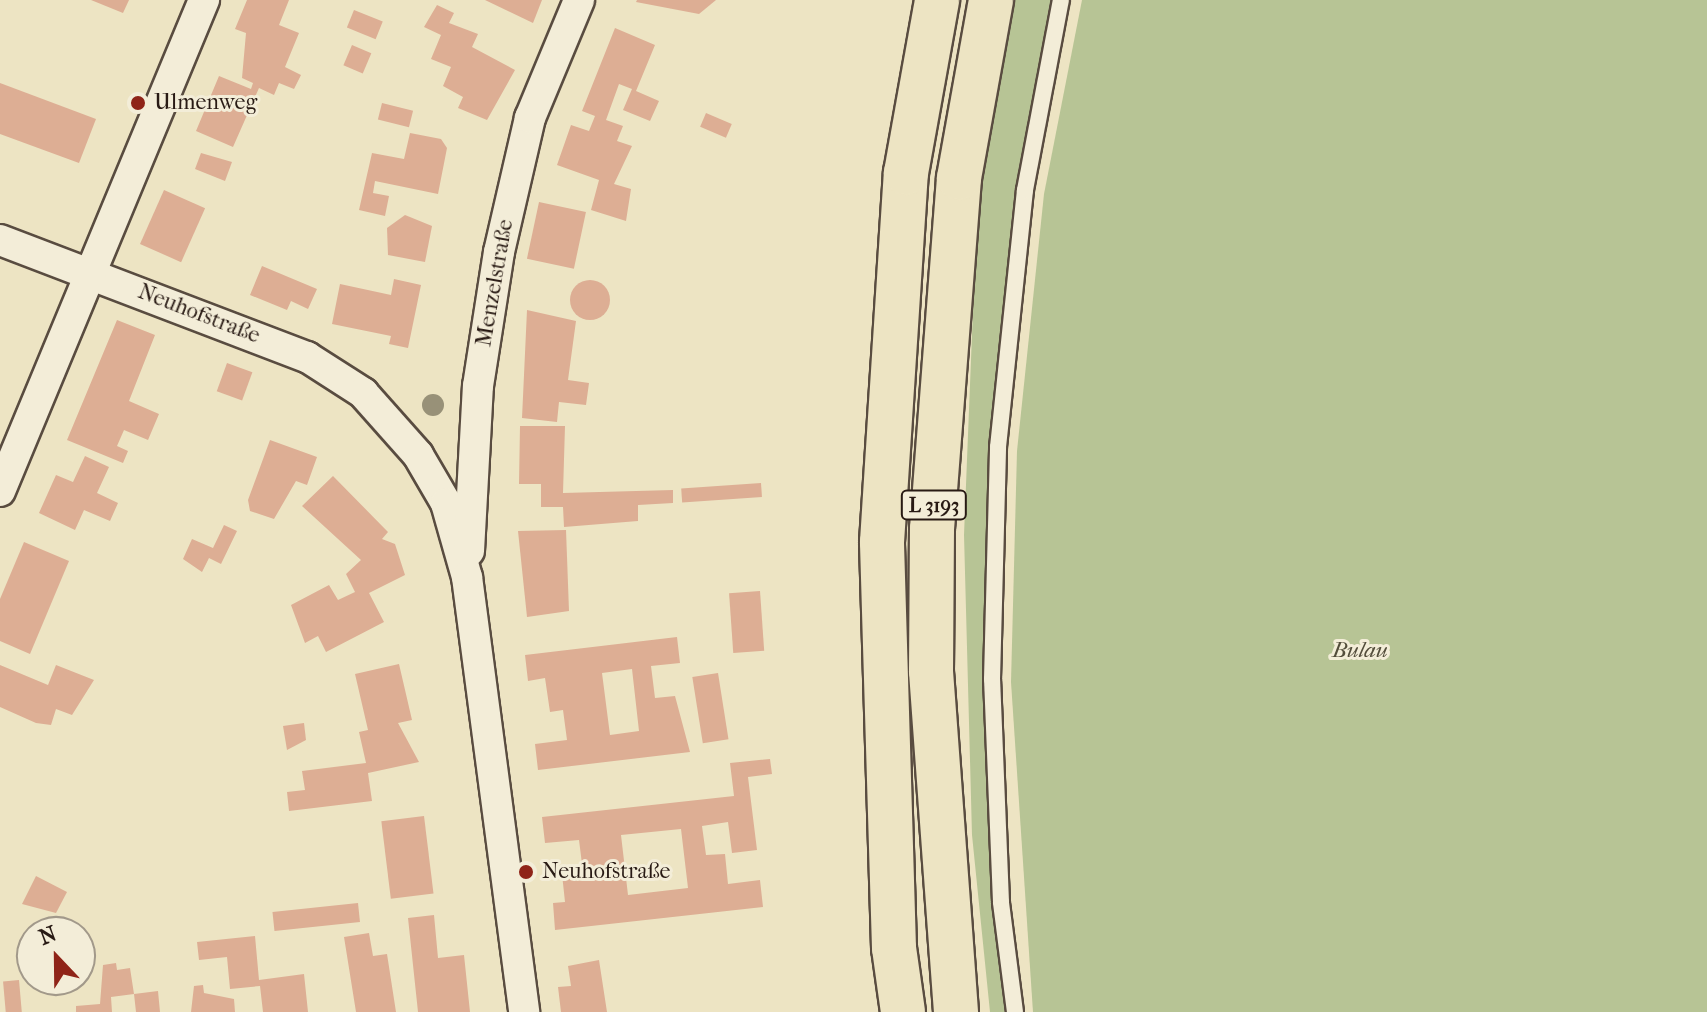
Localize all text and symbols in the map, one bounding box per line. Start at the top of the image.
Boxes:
place label: Ulmenweg [154,90,257,116]
marker: Ulmenweg [129,94,147,112]
street label: Menzelstraße [471,217,519,349]
street label: Neuhofstraße [134,279,264,349]
road number: L 3193 [900,489,968,521]
park label: Bulau [1332,638,1388,664]
place label: Neuhofstraße [542,859,670,885]
marker: Neuhofstraße [517,863,535,881]
north arrow [16,916,96,996]
text: N [35,920,60,951]

